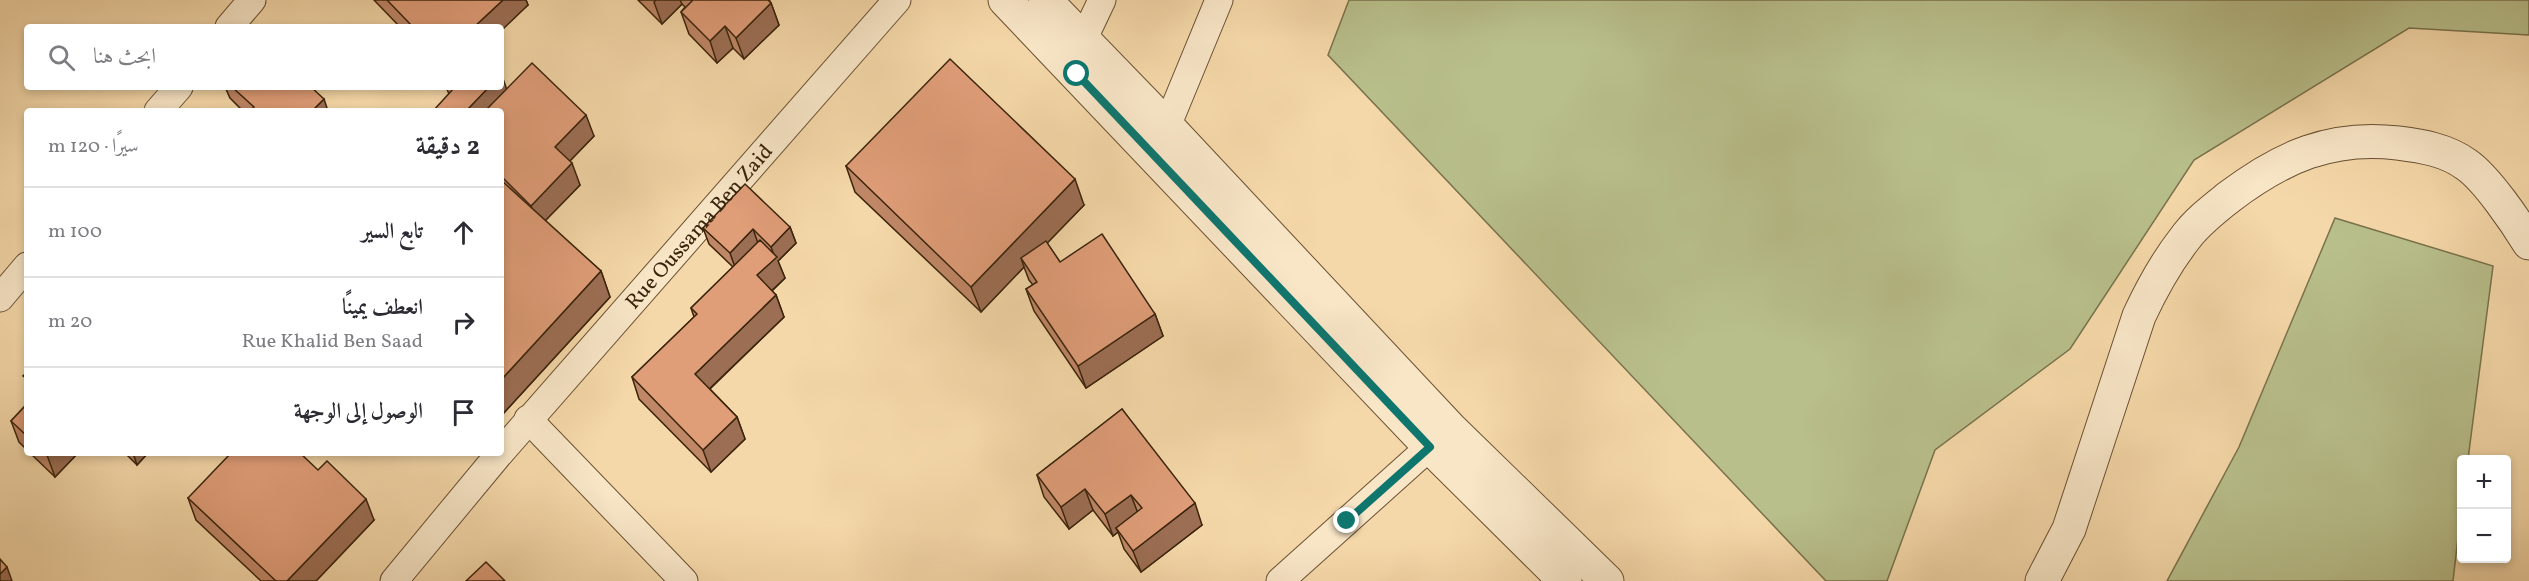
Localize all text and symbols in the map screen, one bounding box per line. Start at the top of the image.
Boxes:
search box [24,24,504,90]
icon: search [45,41,78,74]
text: ابحث هنا [93,42,156,73]
route start [1063,60,1089,86]
text: 2 دقيقة [416,129,480,165]
text: سيرًا · 120 m [48,133,139,161]
street label: Rue Oussama Ben Zaid [619,138,780,316]
icon: ahead [447,216,480,249]
text: تابع السير [361,217,423,248]
text: 100 m [48,218,102,246]
text: انعطف يمينًا [342,293,423,324]
icon: right [447,306,480,339]
text: 20 m [48,308,92,336]
text: Rue Khalid Ben Saad [242,328,423,356]
icon: arrive [447,396,480,429]
text: الوصول إلى الوجهة [294,397,423,428]
map controls [2457,455,2511,563]
button: + [2457,455,2511,509]
route end [1333,507,1359,533]
button: − [2457,509,2511,563]

